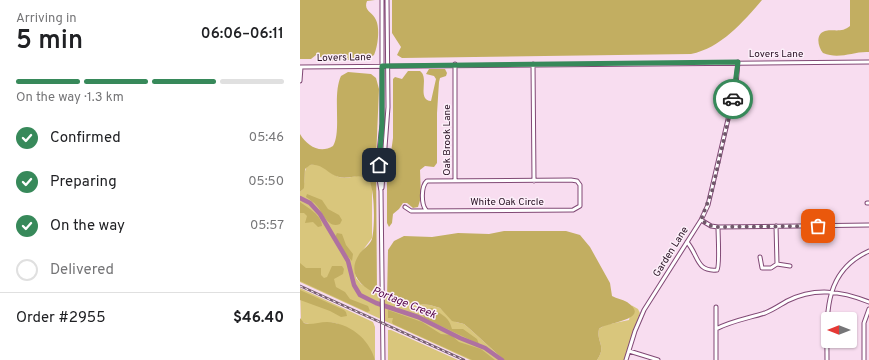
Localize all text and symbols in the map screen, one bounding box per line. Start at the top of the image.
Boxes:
text: Arriving in [16,11,77,27]
text: 5 min [16,25,83,58]
text: 06:06–06:11 [201,25,284,44]
street label: Lovers Lane [749,48,803,61]
street label: Lovers Lane [317,51,371,65]
courier [713,79,753,119]
icon: car [722,88,744,110]
text: On the way · 1.3 km [16,90,124,106]
street label: Oak Brook Lane [441,104,454,176]
icon: check [16,127,38,149]
text: Confirmed [50,129,121,148]
text: 05:46 [249,130,284,146]
pin [362,148,396,182]
icon: home [368,154,390,176]
icon: check [16,171,38,193]
text: Preparing [50,173,117,192]
text: 05:50 [248,174,284,190]
street label: White Oak Circle [470,196,544,209]
pin [801,209,835,243]
icon: check [16,215,38,237]
icon: bag [807,215,829,237]
text: On the way [50,217,125,236]
text: 05:57 [250,218,284,234]
street label: Garden Lane [650,224,692,280]
text: Delivered [50,261,114,280]
water label: Portage Creek [370,284,438,322]
text: Order #2955 [16,309,106,328]
text: $46.40 [233,309,284,328]
north arrow [821,312,857,348]
map controls [821,312,857,348]

